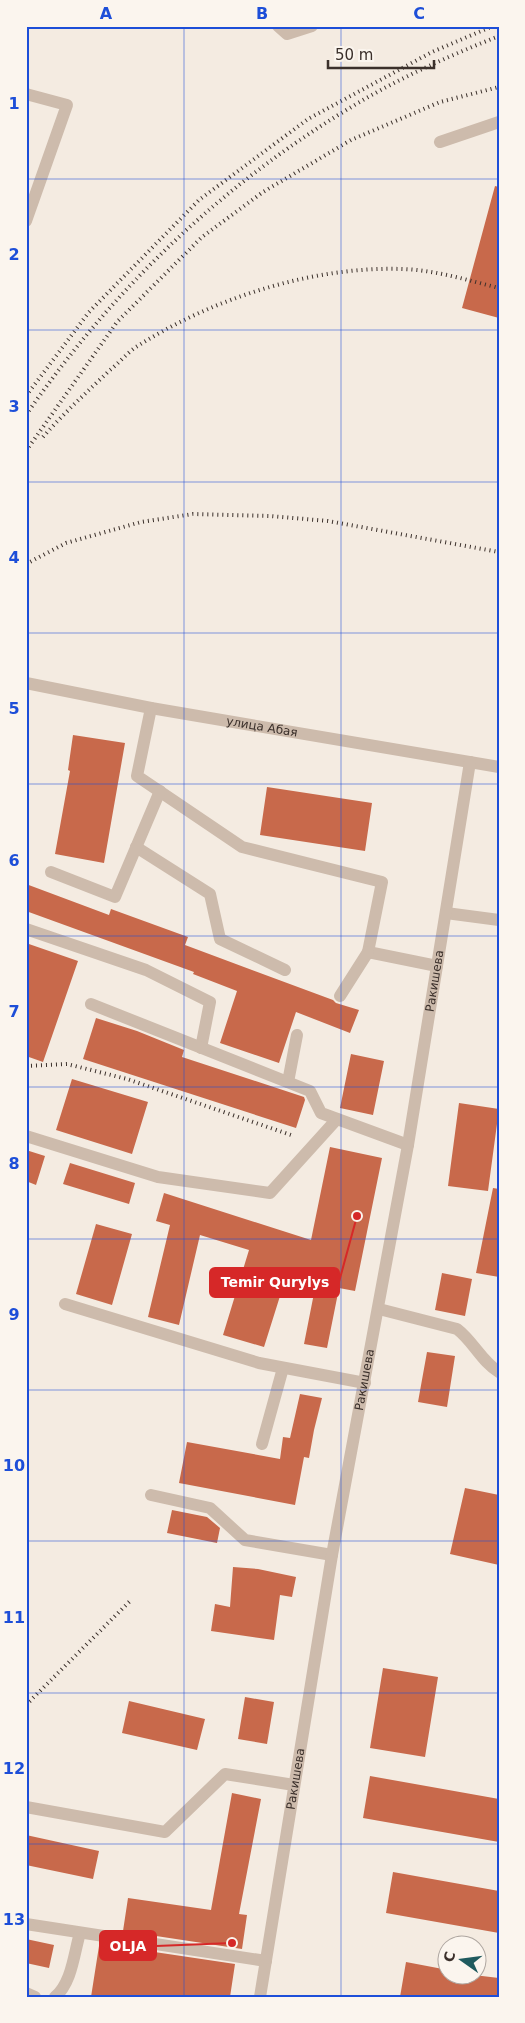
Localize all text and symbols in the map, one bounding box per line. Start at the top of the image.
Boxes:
text: A [100,4,113,23]
text: B [256,4,268,23]
text: C [413,4,425,23]
scale bar [328,38,434,70]
text: 50 m [335,46,373,64]
text: 1 [8,94,20,113]
text: 2 [8,245,20,264]
text: 3 [8,397,20,416]
text: 4 [8,548,20,567]
text: 5 [8,699,20,718]
street label: улица Абая [225,714,299,740]
text: 6 [8,851,20,870]
street label: Ракишева [423,949,446,1013]
text: 7 [8,1002,20,1021]
text: 8 [8,1154,20,1173]
callout: Temir Qurylys [210,1268,339,1297]
text: Temir Qurylys [221,1274,329,1290]
text: 9 [8,1305,20,1324]
street label: Ракишева [352,1348,377,1412]
text: 10 [3,1456,25,1475]
text: 11 [3,1608,25,1627]
street label: Ракишева [284,1747,307,1811]
text: 12 [3,1759,25,1778]
text: 13 [3,1910,25,1929]
callout: OLJA [100,1931,156,1960]
north arrow [438,1936,488,1986]
text: OLJA [110,1938,147,1954]
text: С [440,1950,458,1964]

